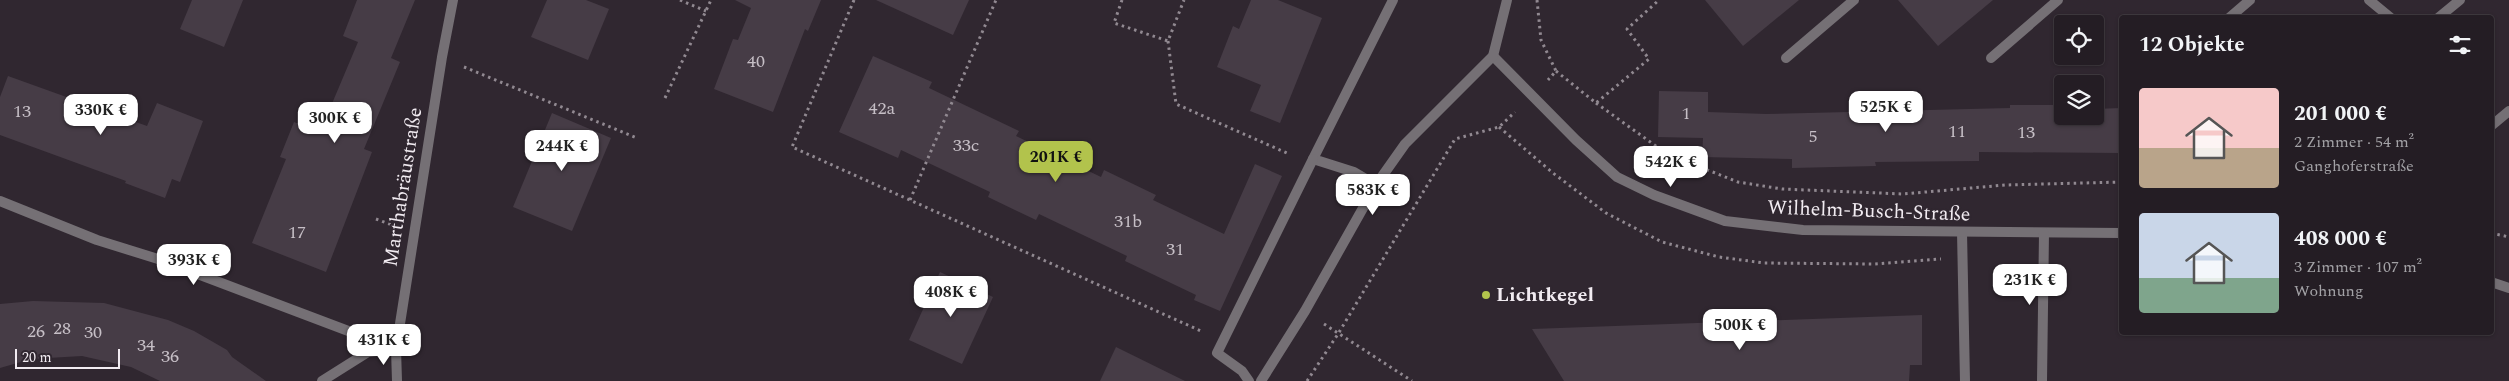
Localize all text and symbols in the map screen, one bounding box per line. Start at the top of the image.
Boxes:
map controls [2054,15,2104,125]
button: locate [2054,15,2104,65]
text: 12 Objekte [2139,29,2245,61]
icon: filters [2446,31,2474,59]
house number: 40 [747,48,765,75]
button: layers [2054,75,2104,125]
pin: 525K € [1845,90,1927,133]
pin: 330K € [60,94,142,136]
house number: 42a [869,95,896,122]
text: 525K € [1860,95,1912,119]
house number: 13 [13,98,31,125]
text: 330K € [75,98,127,122]
text: 201 000 € [2294,98,2387,130]
house number: 1 [1682,100,1691,127]
pin: 300K € [294,102,376,144]
street label: Marthabräustraße [376,105,430,269]
text: 300K € [309,106,361,130]
icon: home [2179,108,2239,168]
house number: 11 [1948,118,1966,145]
house number: 13 [2017,119,2035,146]
house number: 5 [1809,123,1818,150]
pin: 244K € [521,130,603,172]
text: 2 Zimmer · 54 m² [2294,130,2414,154]
house number: 33c [953,132,979,159]
text: 244K € [536,134,588,158]
pin: 201K € [1015,140,1097,183]
text: 201K € [1030,145,1082,169]
pin: 542K € [1630,146,1712,188]
text: 542K € [1645,150,1697,174]
text: Ganghoferstraße [2294,154,2414,178]
pin: 583K € [1332,174,1414,216]
text: 583K € [1347,178,1399,202]
street label: Wilhelm-Busch-Straße [1767,192,1971,230]
house number: 31b [1114,208,1142,235]
house number: 17 [288,219,306,246]
text: 408 000 € [2294,223,2387,255]
icon: home [2179,233,2239,293]
house number: 31 [1166,236,1184,263]
pin: 393K € [153,244,235,286]
text: 393K € [168,248,220,272]
text: 3 Zimmer · 107 m² [2294,255,2422,279]
pin: 231K € [1989,264,2071,306]
text: 231K € [2004,268,2056,292]
pin: 408K € [910,276,992,318]
text: Wohnung [2294,279,2364,303]
text: 408K € [925,280,977,304]
place label: Lichtkegel [1496,280,1594,310]
marker: Lichtkegel [1480,289,1492,301]
pin: 500K € [1699,308,1781,351]
text: 500K € [1714,313,1766,337]
house number: 28 [53,315,71,342]
house number: 26 [27,318,45,345]
house number: 30 [84,319,102,346]
pin: 431K € [343,324,425,366]
text: 431K € [358,328,410,352]
house number: 34 [137,332,155,359]
house number: 36 [161,343,179,370]
scale bar [15,346,120,369]
text: 20 m [22,347,52,368]

